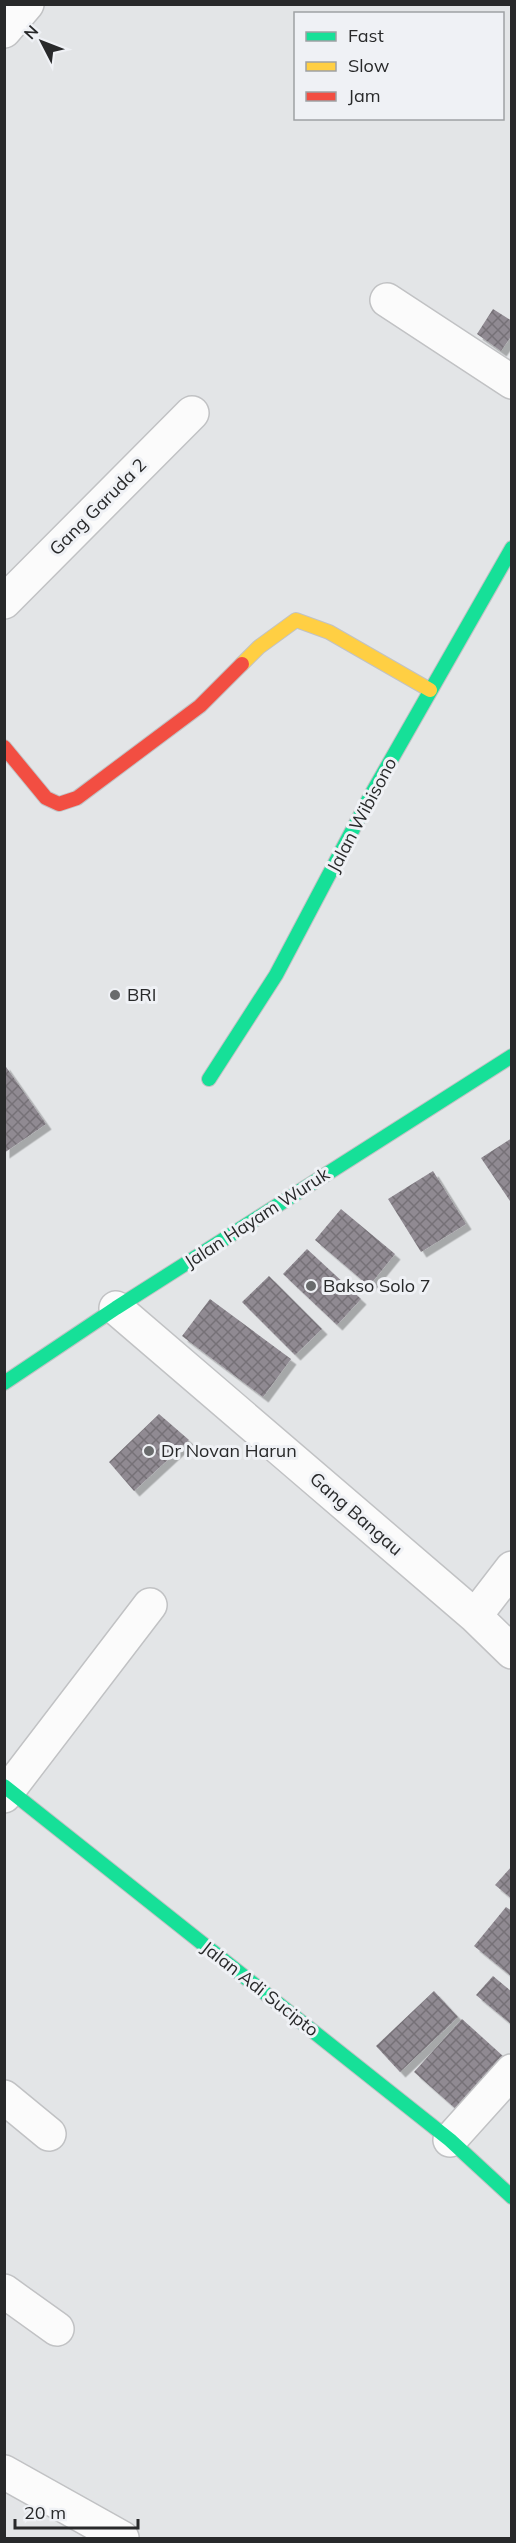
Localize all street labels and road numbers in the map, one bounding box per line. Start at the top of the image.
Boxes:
street label: Gang Garuda 2 [44,453,151,560]
street label: Jalan Wibisono [322,754,401,876]
street label: Jalan Hayam Wuruk [180,1162,334,1273]
street label: Gang Bangau [305,1467,408,1560]
street label: Jalan Adi Sucipto [197,1936,323,2041]

